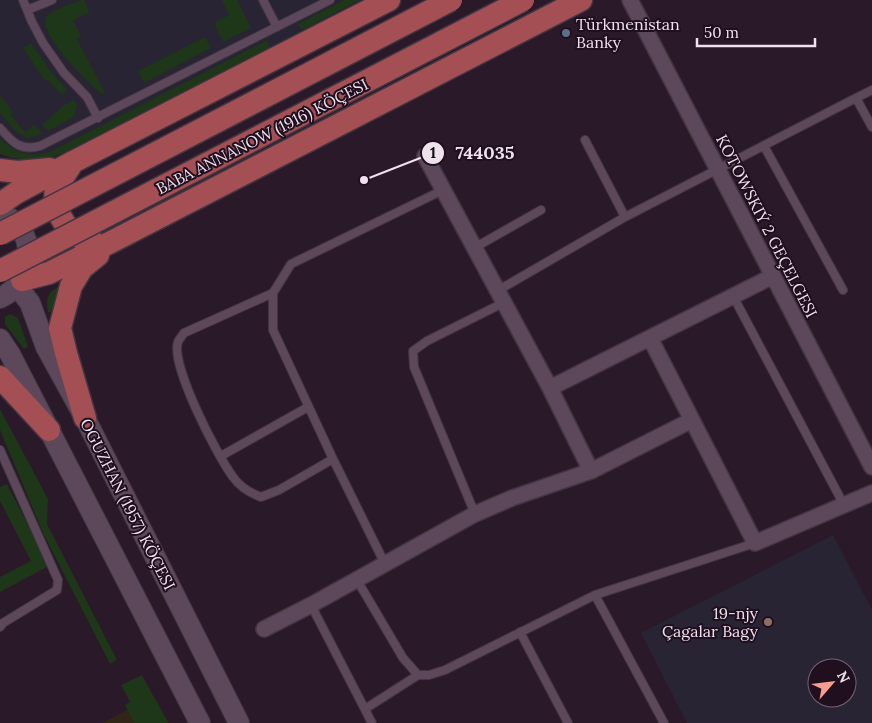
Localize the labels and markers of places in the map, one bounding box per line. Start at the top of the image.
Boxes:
place label: Türkmenistan Banky [576,14,680,52]
marker: Türkmenistan Banky [560,27,572,39]
callout: 744035 [421,136,525,169]
place label: 19-njy Çagalar Bagy [662,603,759,641]
marker: 19-njy Çagalar Bagy [762,616,774,628]

